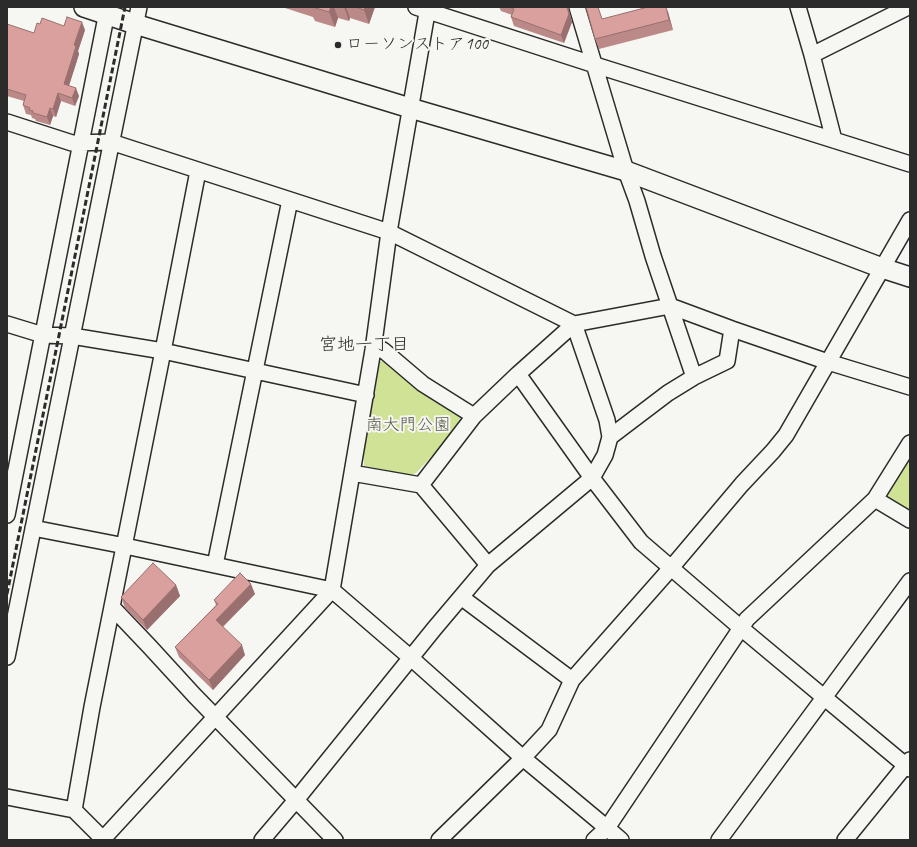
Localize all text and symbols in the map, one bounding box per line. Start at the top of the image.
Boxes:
place label: ローソンストア100 [346,35,488,55]
marker: ローソンストア100 [333,40,343,50]
district label: 宮地一丁目 [319,334,409,356]
park label: 南大門公園 [366,416,450,436]

